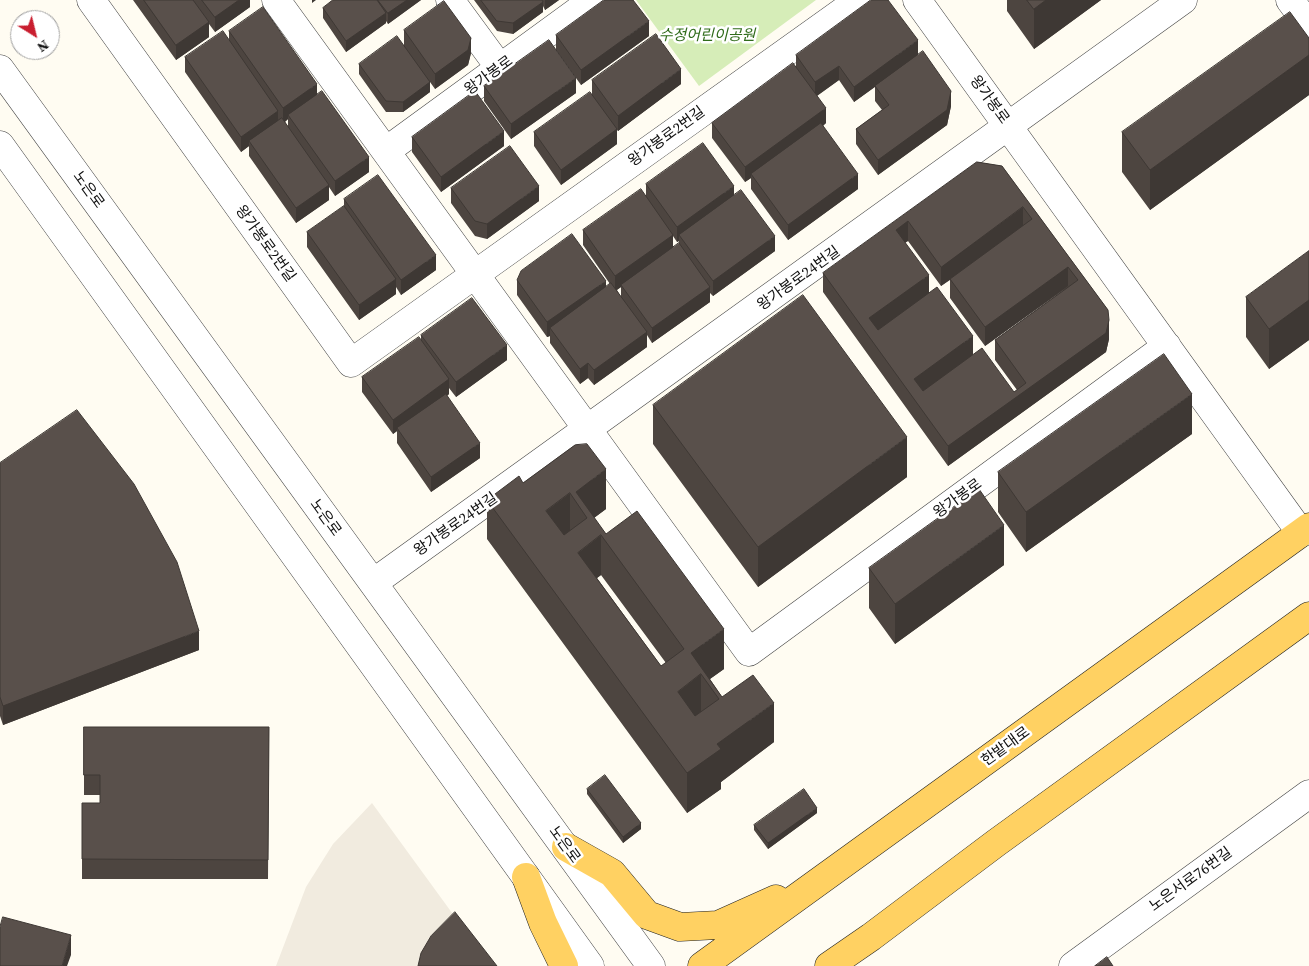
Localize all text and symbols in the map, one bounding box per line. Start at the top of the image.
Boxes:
north arrow [10,10,60,60]
park label: 수정어린이공원 [659,27,755,45]
text: N [33,35,53,57]
street label: 왕가봉로 [461,52,517,100]
street label: 왕가봉로 [965,72,1013,128]
street label: 왕가봉로2번길 [625,103,709,171]
street label: 노은로 [69,168,107,212]
street label: 왕가봉로2번길 [231,202,299,286]
street label: 왕가봉로24번길 [754,243,844,315]
street label: 왕가봉로 [930,475,986,523]
street label: 왕가봉로24번길 [411,490,501,560]
street label: 노은로 [306,496,344,540]
street label: 한밭대로 [978,723,1034,771]
street label: 노은로 [545,823,583,867]
street label: 노은서로76번길 [1146,844,1236,916]

